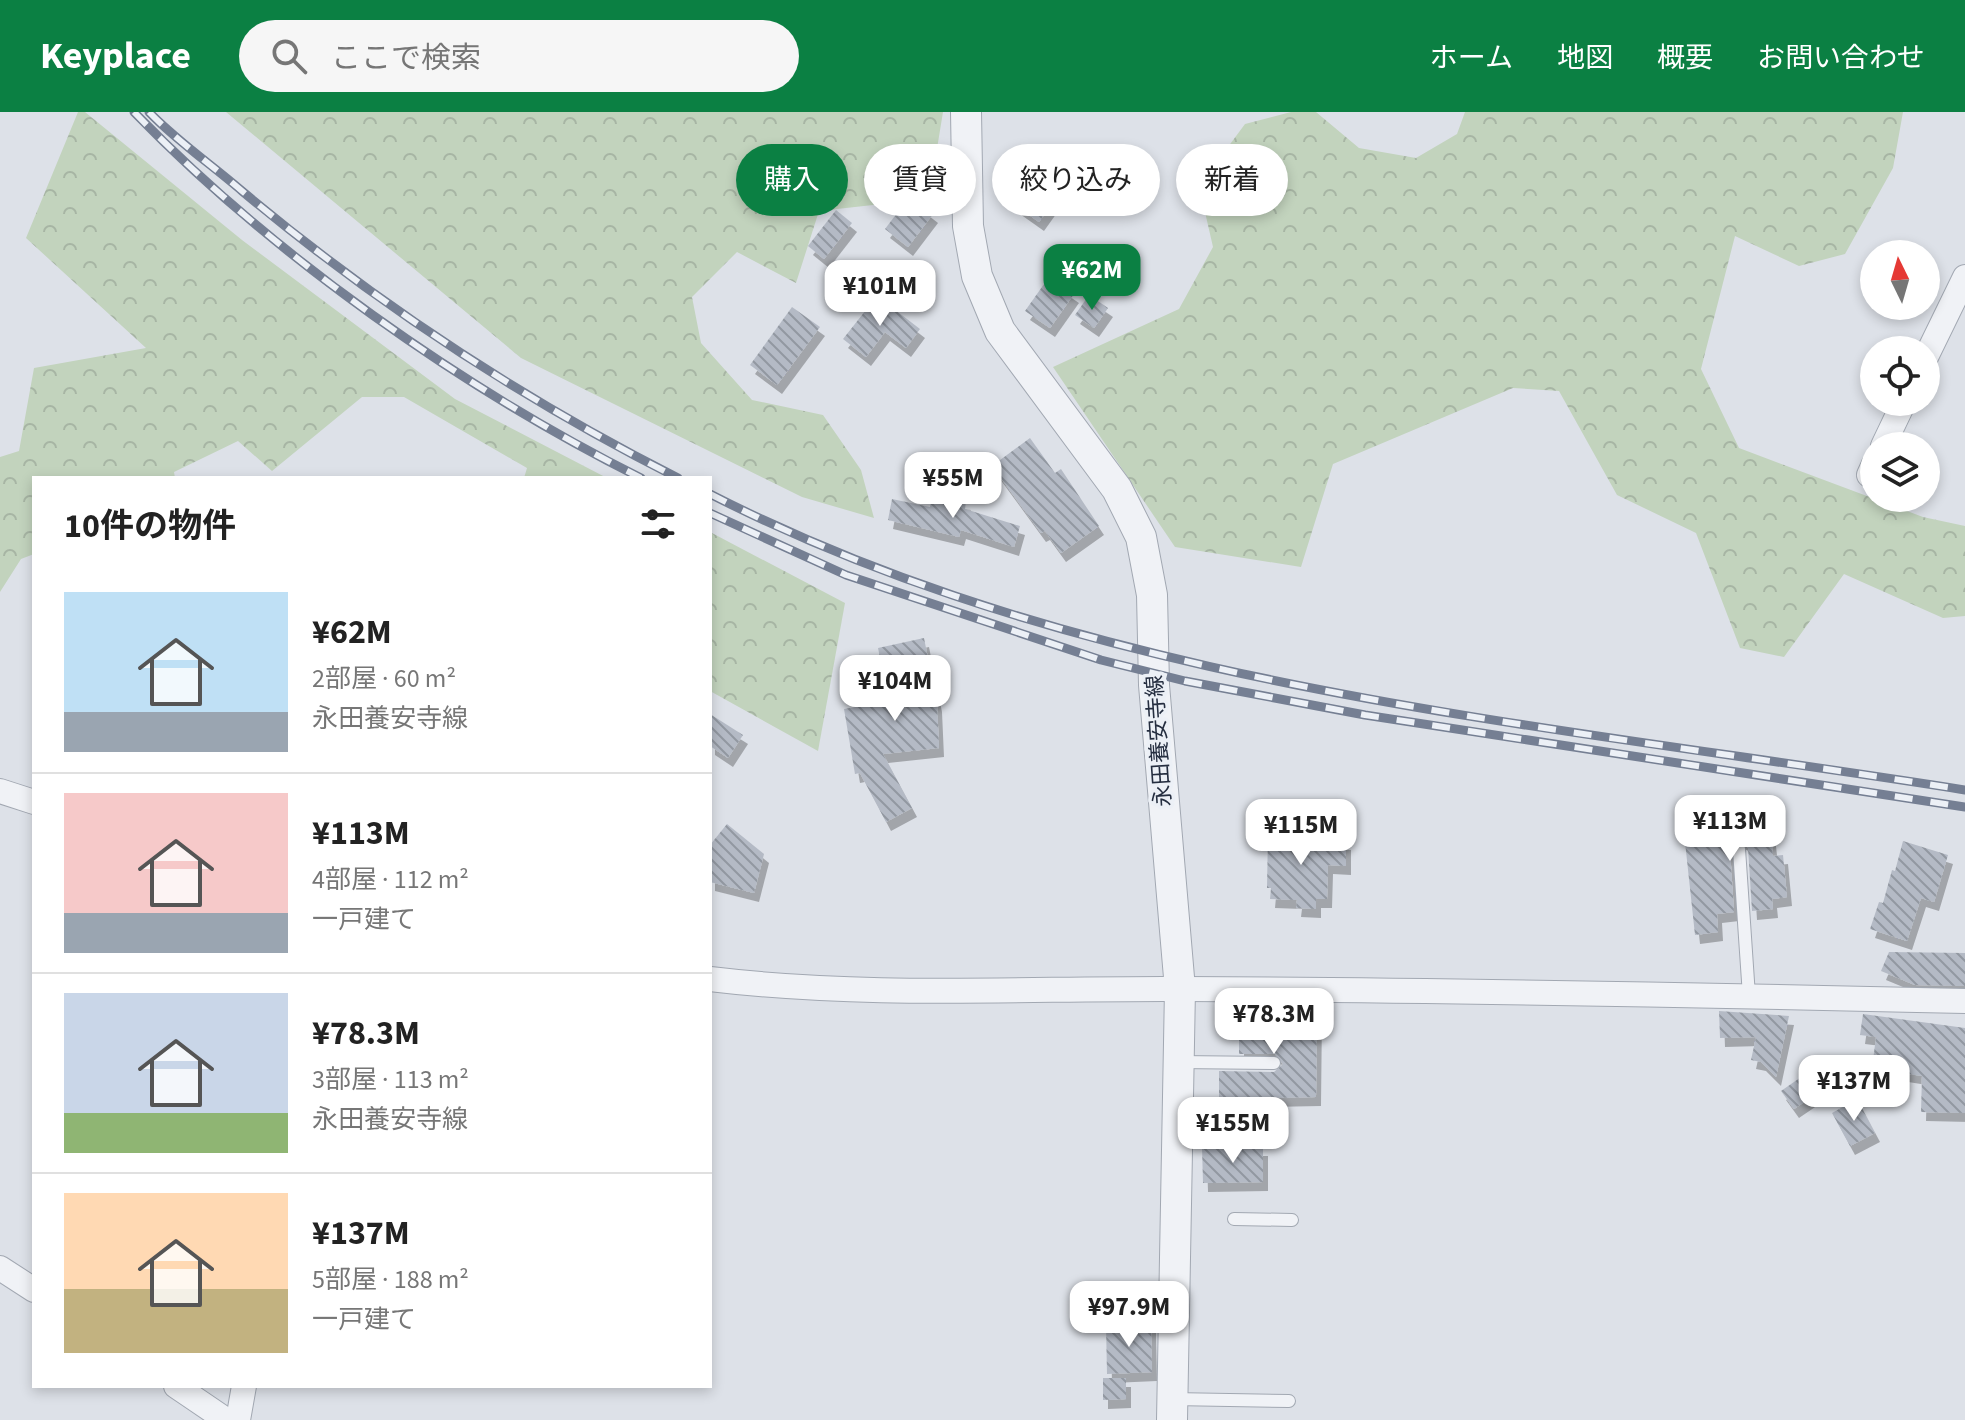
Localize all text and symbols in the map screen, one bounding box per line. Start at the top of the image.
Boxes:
search box [239,20,799,92]
text: Keyplace [40,29,191,83]
icon: search [267,34,311,78]
text: ここで検索 [331,37,481,80]
text: ホーム [1430,38,1513,78]
text: 地図 [1557,38,1613,78]
text: 概要 [1657,38,1713,78]
text: お問い合わせ [1757,38,1925,78]
chip: 購入 [736,144,848,216]
chip: 賃貸 [864,144,976,216]
chip: 絞り込み [992,144,1160,216]
chip: 新着 [1176,144,1288,216]
north arrow [1860,240,1940,320]
map controls [1860,240,1940,512]
pin: ¥62M [1045,244,1139,312]
text: ¥62M [1062,251,1123,288]
pin: ¥101M [824,260,936,328]
text: ¥101M [843,267,917,304]
button: locate [1860,336,1940,416]
button: layers [1860,432,1940,512]
pin: ¥55M [906,452,1000,520]
text: ¥55M [923,459,984,496]
text: 10件の物件 [64,502,236,551]
icon: filters [636,502,680,546]
text: ¥62M [312,608,392,657]
icon: home [128,624,224,720]
pin: ¥104M [839,655,951,723]
text: 2部屋 · 60 m² [312,660,456,697]
text: ¥104M [858,662,932,699]
street label: 永田養安寺線 [1138,674,1180,808]
text: 永田養安寺線 [312,700,468,737]
pin: ¥113M [1674,795,1786,863]
pin: ¥115M [1245,799,1357,867]
text: ¥113M [1693,802,1767,839]
text: ¥115M [1264,806,1338,843]
text: ¥113M [312,809,410,858]
icon: home [128,825,224,921]
text: 4部屋 · 112 m² [312,861,469,898]
text: 一戸建て [312,901,416,938]
pin: ¥78.3M [1209,988,1339,1056]
text: ¥78.3M [1233,995,1315,1032]
text: ¥78.3M [312,1009,420,1058]
icon: home [128,1025,224,1121]
pin: ¥137M [1798,1055,1910,1123]
text: 3部屋 · 113 m² [312,1061,469,1098]
text: ¥137M [1817,1062,1891,1099]
pin: ¥155M [1177,1097,1289,1165]
text: 永田養安寺線 [312,1101,468,1138]
text: ¥155M [1196,1104,1270,1141]
text: ¥137M [312,1209,410,1258]
icon: home [128,1225,224,1321]
text: 5部屋 · 188 m² [312,1261,469,1298]
pin: ¥97.9M [1064,1281,1194,1349]
text: ¥97.9M [1088,1288,1170,1325]
text: 一戸建て [312,1301,416,1338]

